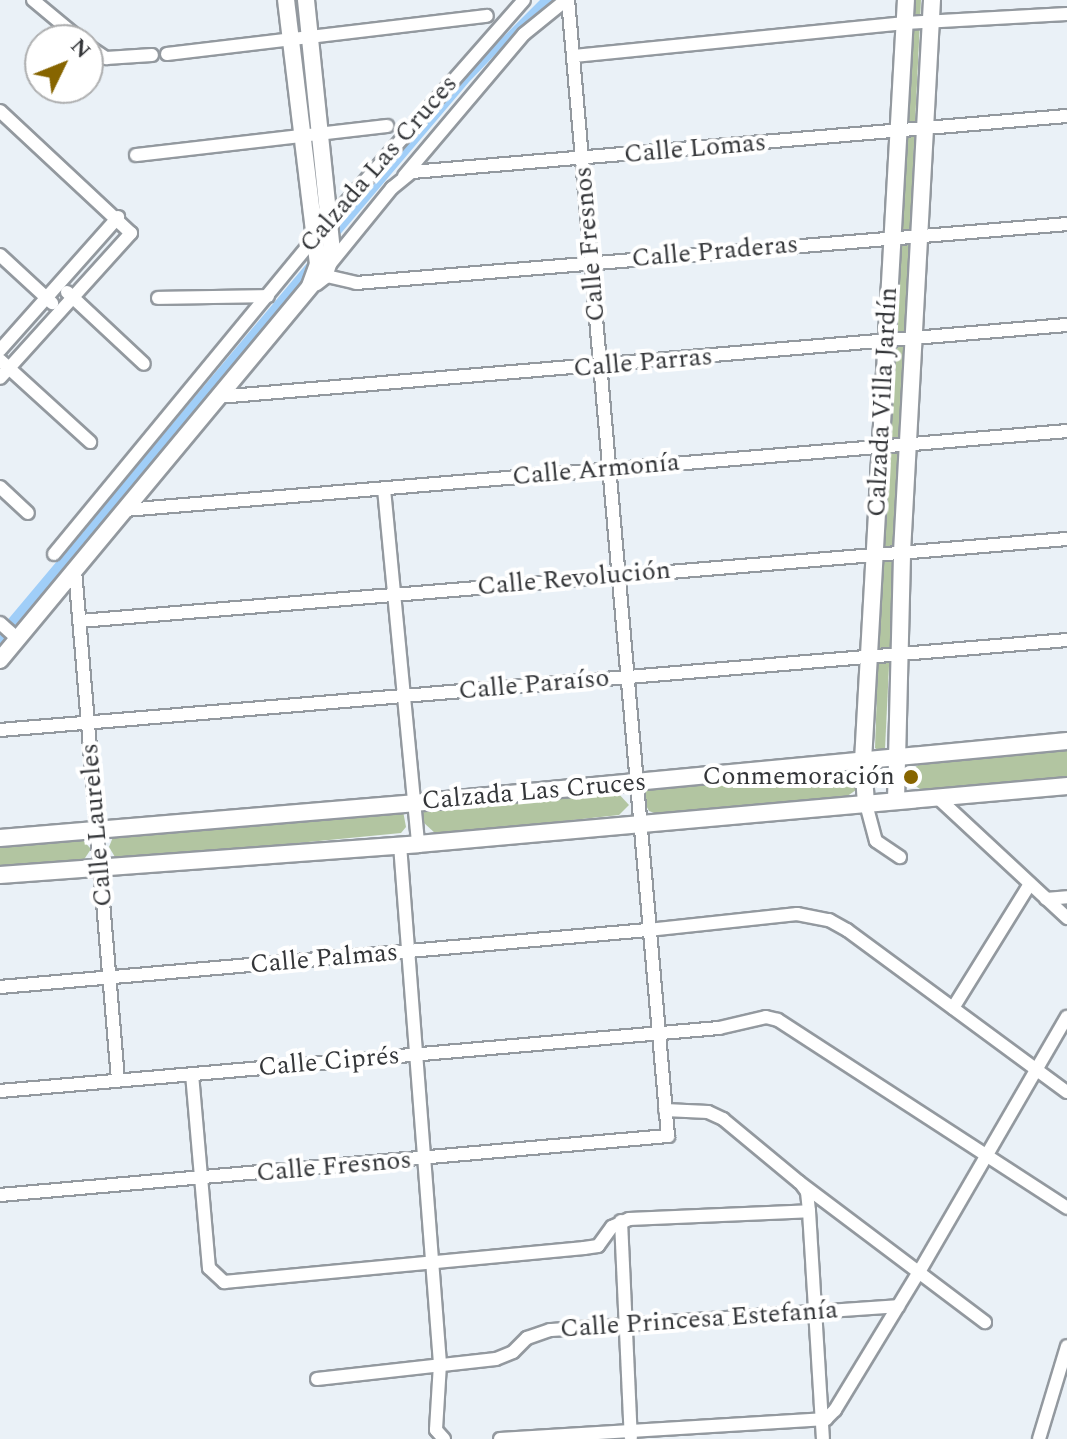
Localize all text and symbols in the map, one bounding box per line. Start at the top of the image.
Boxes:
north arrow [24,24,104,104]
text: N [62,31,99,66]
street label: Calzada Las Cruces [293,69,465,259]
street label: Calle Lomas [623,127,767,171]
street label: Calle Fresnos [568,165,612,323]
street label: Calle Praderas [630,229,800,275]
street label: Calzada Villa Jardín [861,286,905,518]
street label: Calle Parras [572,341,714,385]
street label: Calle Armonía [511,447,681,493]
street label: Calle Revolución [476,555,672,603]
street label: Calle Paraíso [457,663,611,707]
street label: Calle Laureles [74,742,120,908]
place label: Conmemoración [703,761,895,793]
street label: Calzada Las Cruces [421,767,647,817]
marker: Conmemoración [902,768,920,786]
street label: Calle Palmas [249,937,399,981]
street label: Calle Ciprés [257,1040,401,1084]
street label: Calle Fresnos [255,1145,413,1189]
street label: Calle Princesa Estefanía [559,1295,839,1345]

